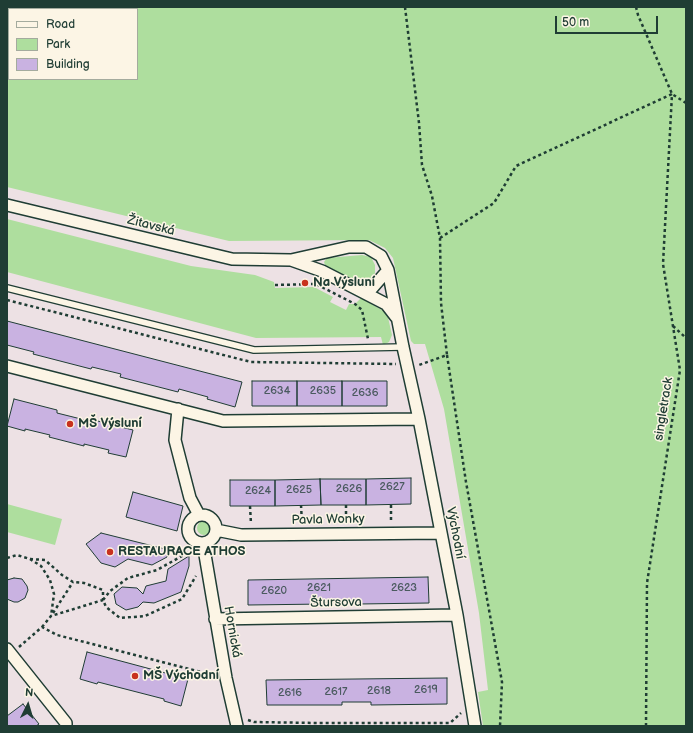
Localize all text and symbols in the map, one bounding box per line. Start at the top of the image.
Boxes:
legend [8,8,138,80]
scale bar [557,8,660,34]
text: 50 m [562,15,589,30]
text: Road [46,17,75,32]
text: Park [46,37,70,52]
text: Building [46,57,90,72]
street label: Žitavská [126,213,176,239]
place label: Na Výsluní [313,275,375,291]
marker: Na Výsluní [300,278,310,288]
street label: singletrack [651,376,677,442]
house number: 2634 [264,384,290,398]
house number: 2635 [310,384,336,398]
house number: 2636 [352,386,378,400]
place label: MŠ Výsluní [78,416,142,432]
marker: MŠ Výsluní [65,419,75,429]
house number: 2627 [379,480,405,494]
house number: 2626 [336,482,362,496]
house number: 2625 [286,483,312,497]
house number: 2624 [245,484,271,498]
street label: Východní [442,506,468,560]
street label: Pavla Wonky [291,512,365,528]
place label: RESTAURACE ATHOS [118,544,245,560]
marker: RESTAURACE ATHOS [105,547,115,557]
house number: 2621 [307,581,331,595]
house number: 2623 [391,581,417,595]
house number: 2620 [261,584,287,598]
street label: Štursova [310,595,362,611]
street label: Hornická [220,605,244,659]
place label: MŠ Východní [143,668,219,684]
marker: MŠ Východní [130,671,140,681]
house number: 2619 [414,683,438,697]
house number: 2618 [367,684,391,698]
north arrow [8,685,48,725]
house number: 2617 [325,685,347,699]
text: N [24,686,34,699]
house number: 2616 [278,686,302,700]

